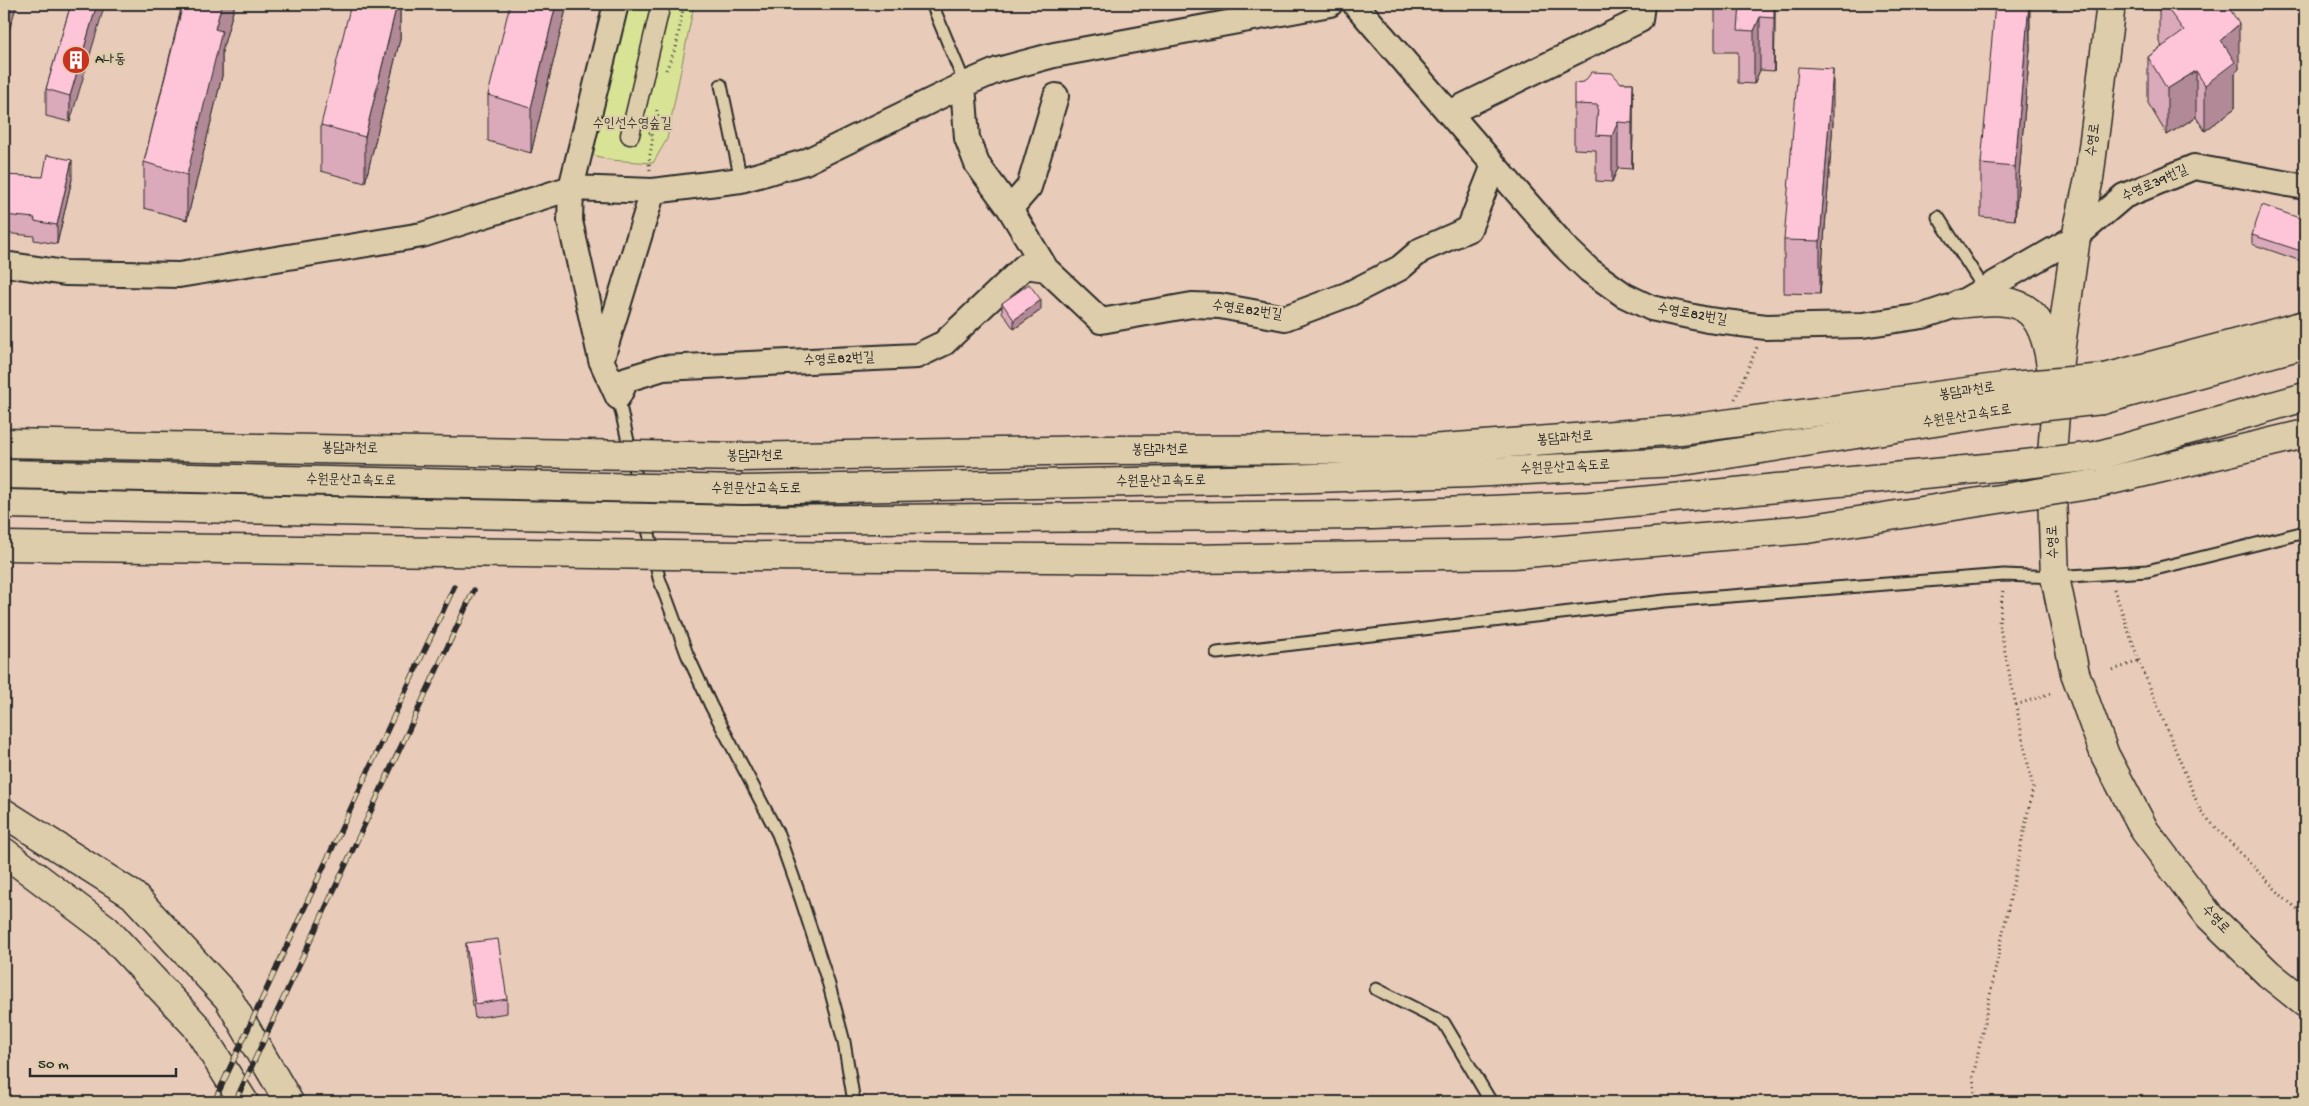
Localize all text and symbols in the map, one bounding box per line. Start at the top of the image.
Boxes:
building icon: A나동 [61,45,91,75]
place label: A나동 [95,52,126,69]
park label: 수인선수영숲길 [593,116,672,133]
street label: 수영로 [2084,122,2104,158]
street label: 수영로39번길 [2119,162,2191,206]
street label: 수영로82번길 [1211,298,1284,324]
street label: 수영로82번길 [1656,300,1729,330]
street label: 수영로82번길 [803,350,876,370]
street label: 봉담과천로 [1938,380,1996,404]
street label: 수원문산고속도로 [1921,402,2013,432]
street label: 봉담과천로 [1536,429,1594,449]
street label: 봉담과천로 [322,440,378,458]
street label: 봉담과천로 [1132,442,1188,459]
street label: 봉담과천로 [727,448,783,465]
street label: 수원문산고속도로 [1520,457,1610,479]
street label: 수원문산고속도로 [306,472,396,490]
street label: 수원문산고속도로 [1116,473,1206,491]
street label: 수원문산고속도로 [711,481,801,498]
street label: 수영로 [2045,525,2063,559]
street label: 수영로 [2197,902,2233,938]
scale bar [30,1046,176,1078]
text: 50 m [38,1056,69,1074]

